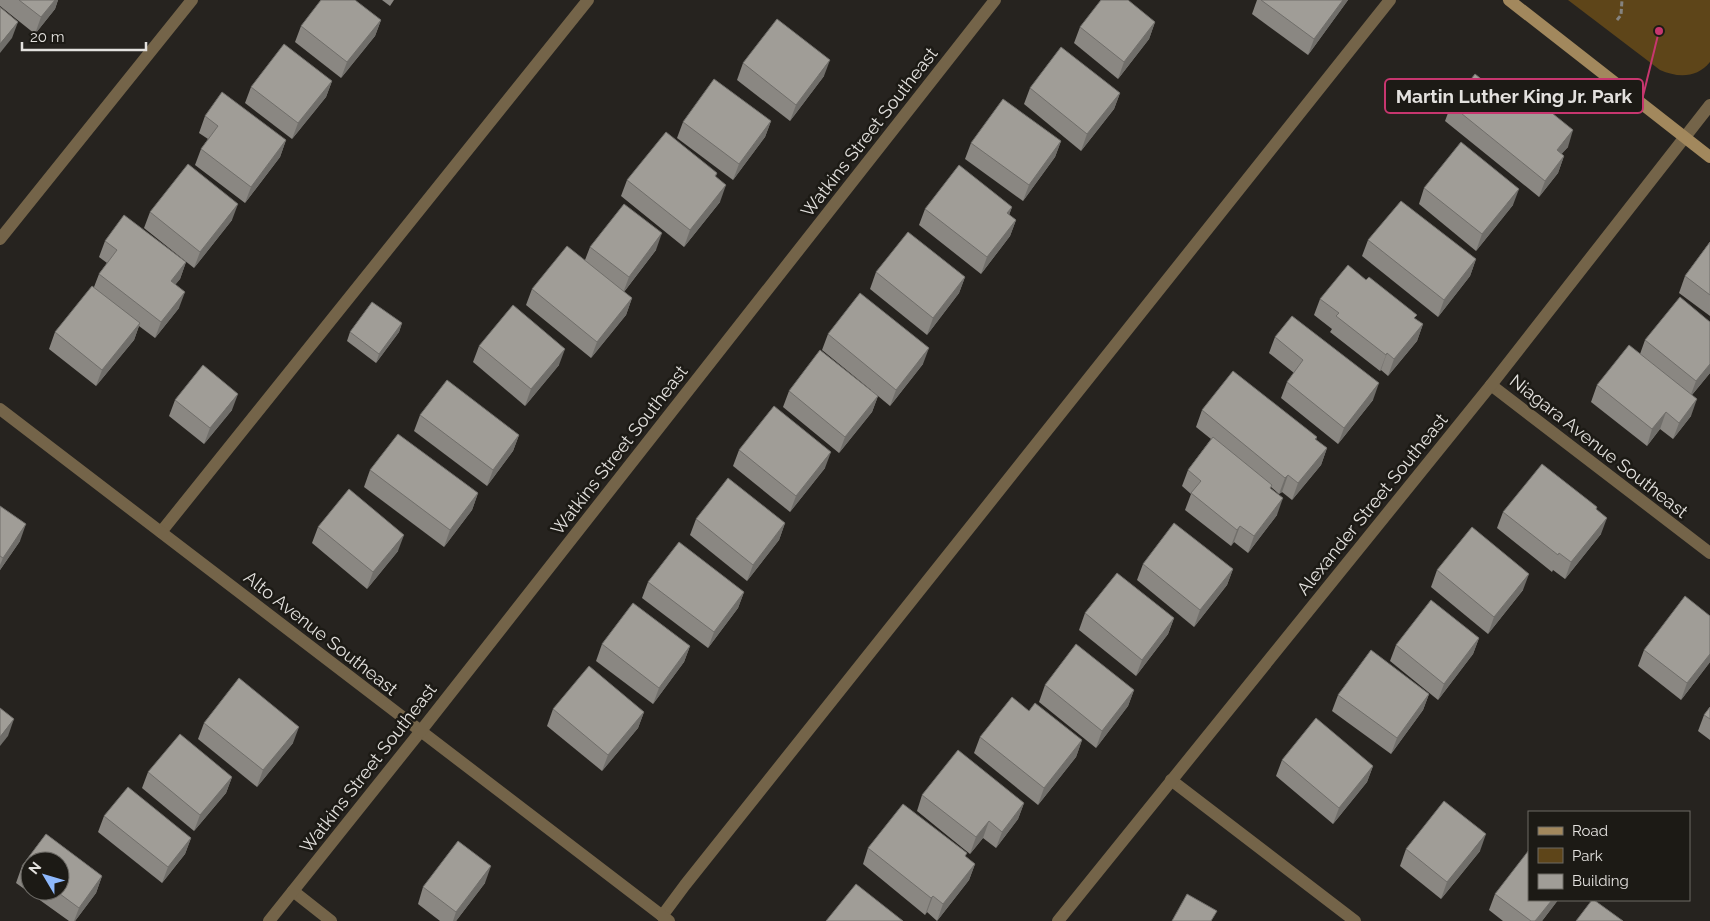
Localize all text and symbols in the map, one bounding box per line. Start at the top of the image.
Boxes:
scale bar [22,20,146,52]
text: 20 m [30,28,65,46]
street label: Watkins Street Southeast [796,43,942,221]
callout: Martin Luther King Jr. Park [1385,79,1643,113]
text: Martin Luther King Jr. Park [1396,85,1633,107]
street label: Watkins Street Southeast [546,361,692,539]
street label: Niagara Avenue Southeast [1506,370,1692,522]
street label: Alexander Street Southeast [1292,409,1452,599]
street label: Alto Avenue Southeast [240,566,402,700]
street label: Watkins Street Southeast [295,679,441,857]
legend [1528,811,1690,901]
text: Road [1572,822,1608,840]
text: Park [1572,847,1603,865]
north arrow [20,851,70,901]
text: N [25,859,44,877]
text: Building [1572,872,1629,890]

